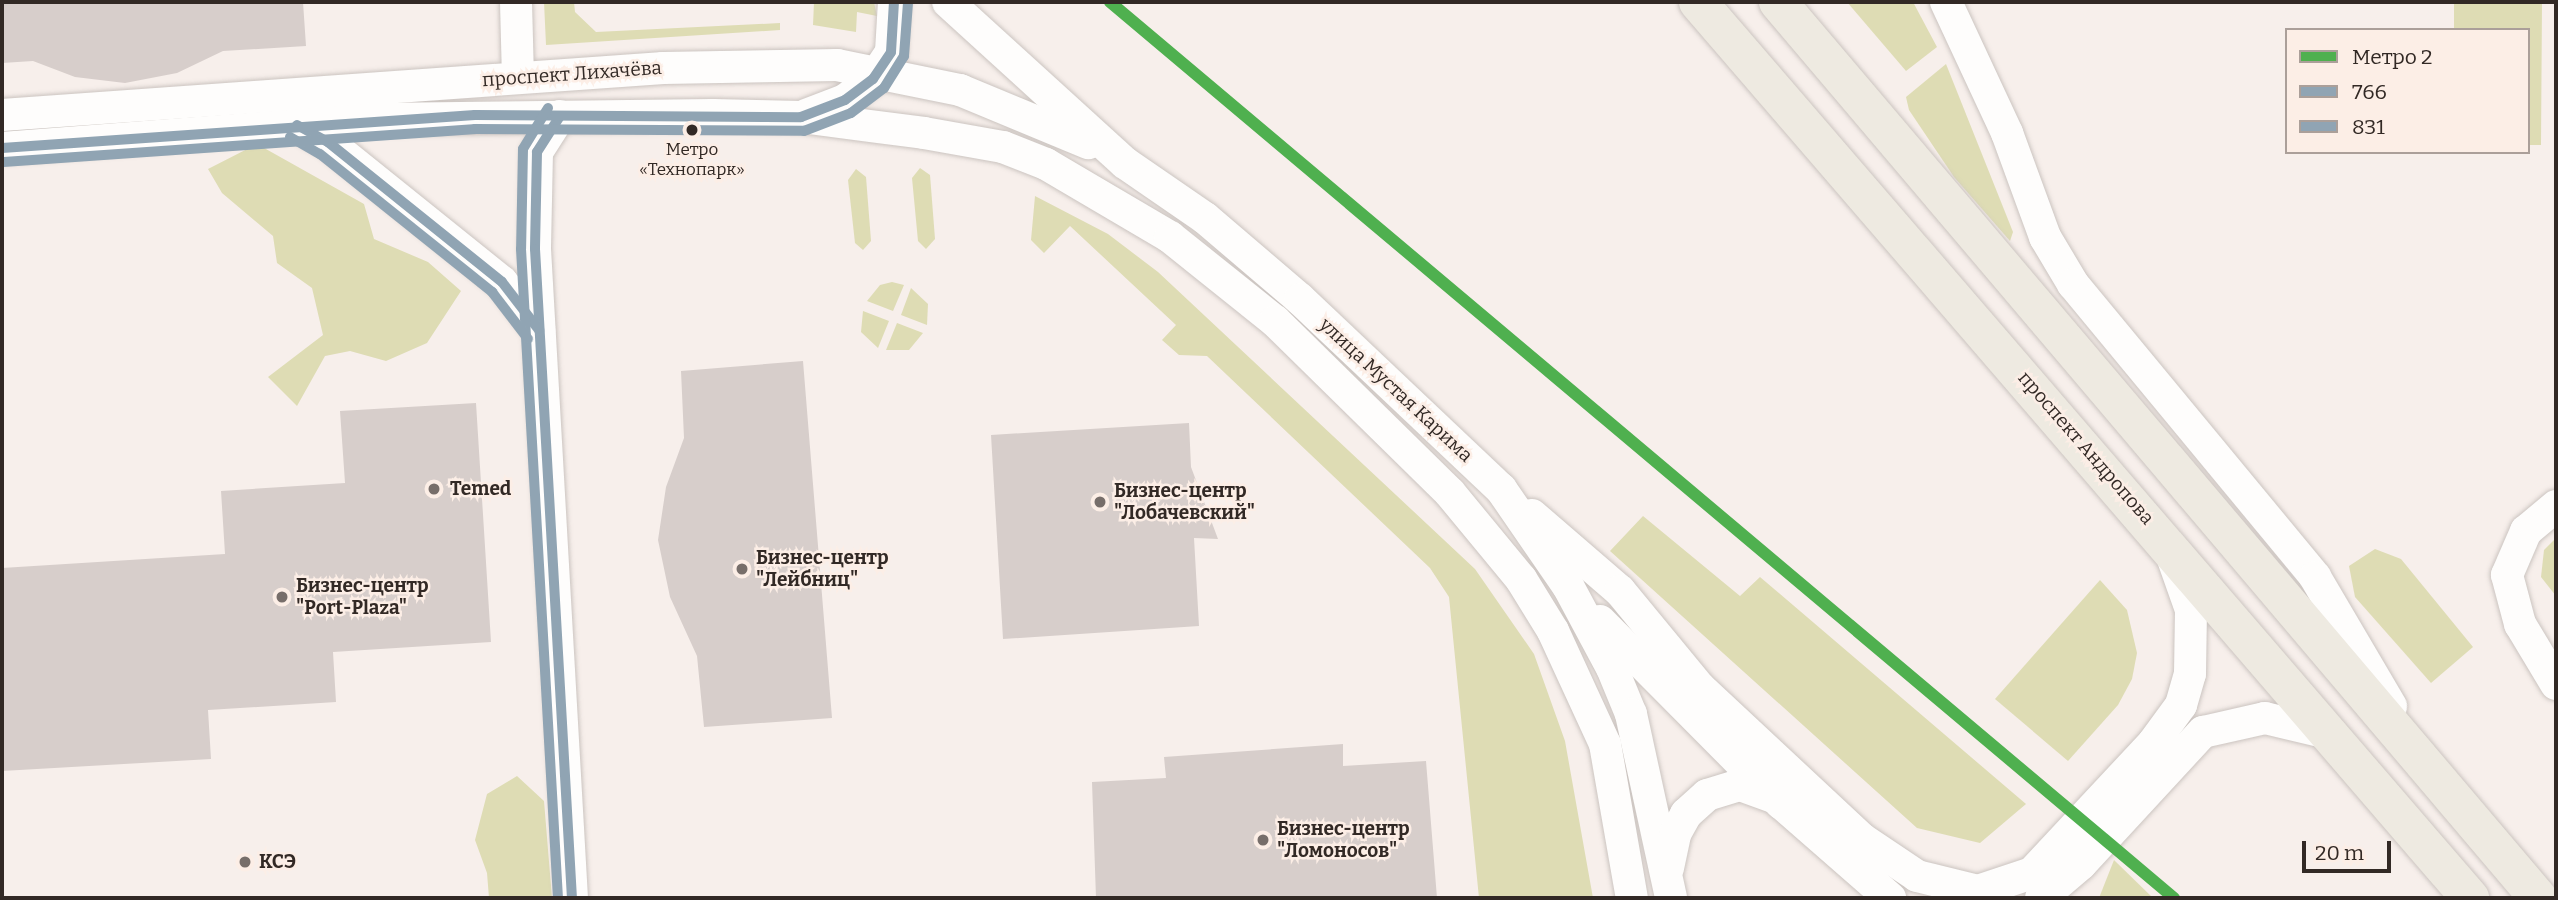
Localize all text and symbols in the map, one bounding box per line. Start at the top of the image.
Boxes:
legend [2285,28,2530,154]
text: Метро 2 [2352,44,2432,70]
street label: проспект Лихачёва [481,56,663,92]
text: 766 [2352,79,2387,105]
text: 831 [2352,114,2385,140]
marker: Метро «Технопарк» [685,123,699,137]
place label: Метро «Технопарк» [639,140,745,180]
street label: улица Мустая Карима [1315,313,1477,467]
street label: проспект Андропова [2013,367,2159,529]
place label: Temed [450,478,511,500]
marker: Temed [424,479,444,499]
place label: Бизнес-центр "Лобачевский" [1114,480,1255,524]
marker: Бизнес-центр "Лобачевский" [1092,494,1108,510]
place label: Бизнес-центр "Лейбниц" [756,547,888,591]
marker: Бизнес-центр "Лейбниц" [734,561,750,577]
place label: Бизнес-центр "Port-Plaza" [296,575,428,619]
marker: Бизнес-центр "Port-Plaza" [274,589,290,605]
place label: Бизнес-центр "Ломоносов" [1277,818,1409,862]
scale bar [2306,827,2395,871]
marker: Бизнес-центр "Ломоносов" [1255,832,1271,848]
text: 20 m [2315,840,2364,866]
place label: КСЭ [259,851,296,873]
marker: КСЭ [237,854,253,870]

